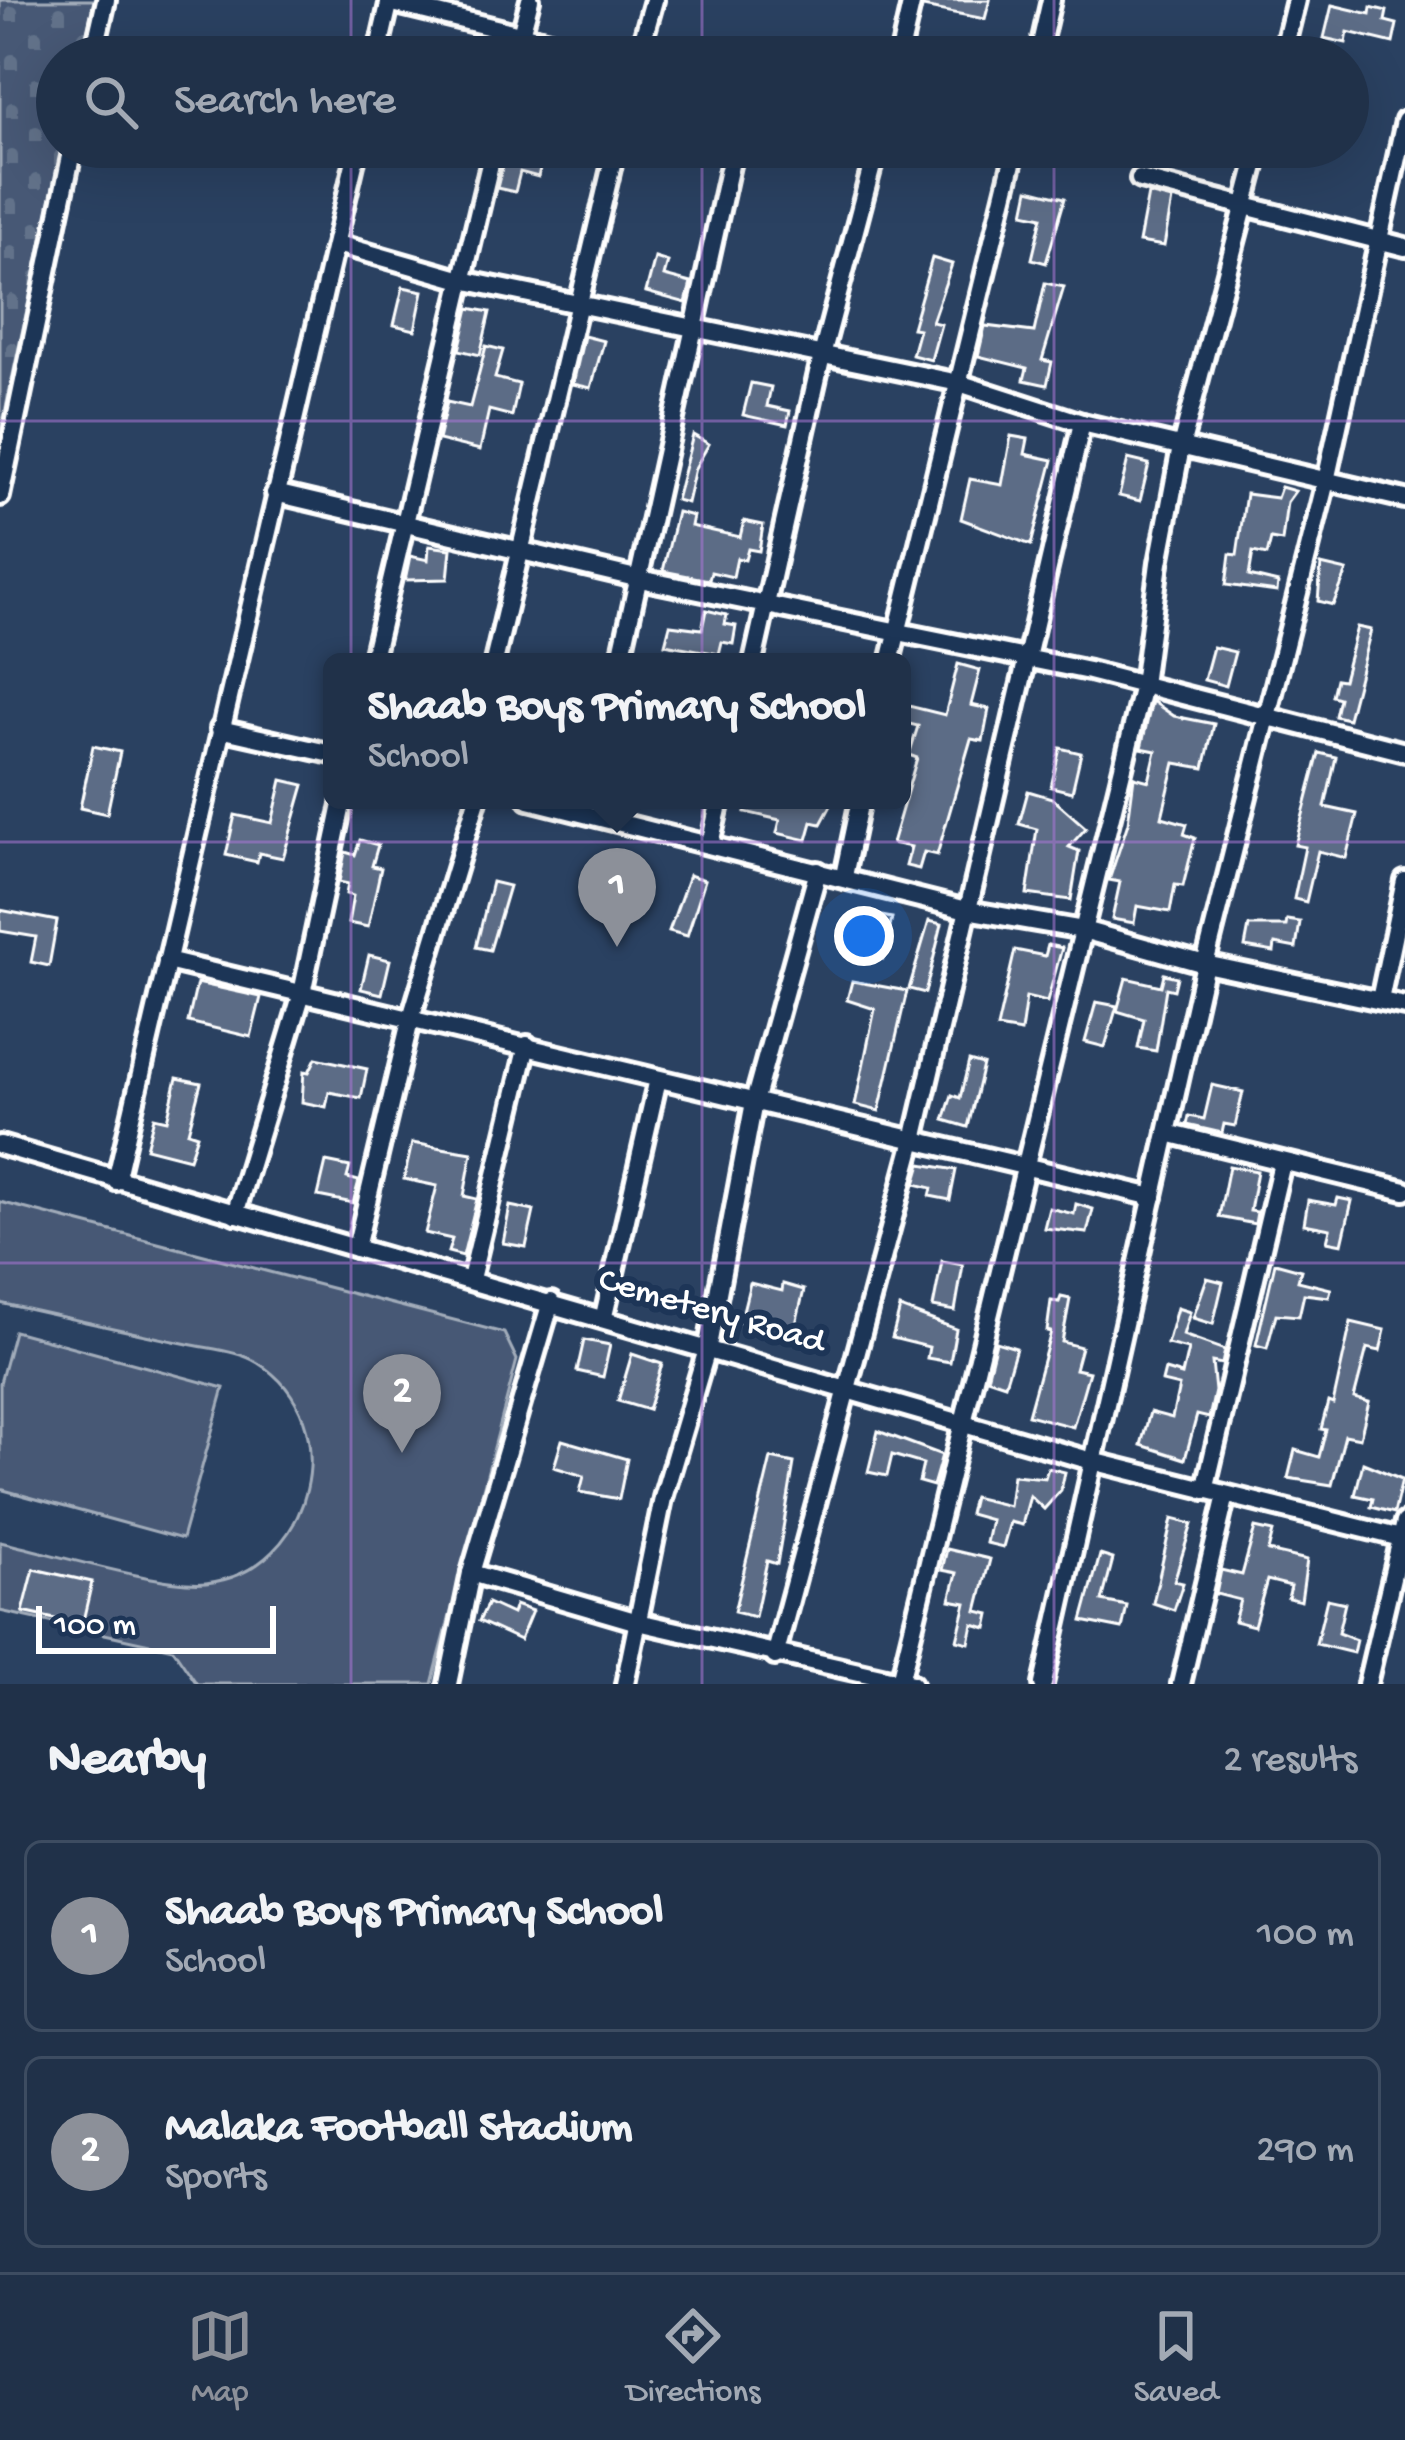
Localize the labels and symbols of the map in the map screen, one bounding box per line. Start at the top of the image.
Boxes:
pin: 1 [578,848,656,947]
your location [834,906,894,966]
street label: Cemetery Road [593,1260,832,1367]
pin: 2 [363,1354,441,1453]
scale bar [36,1600,276,1653]

